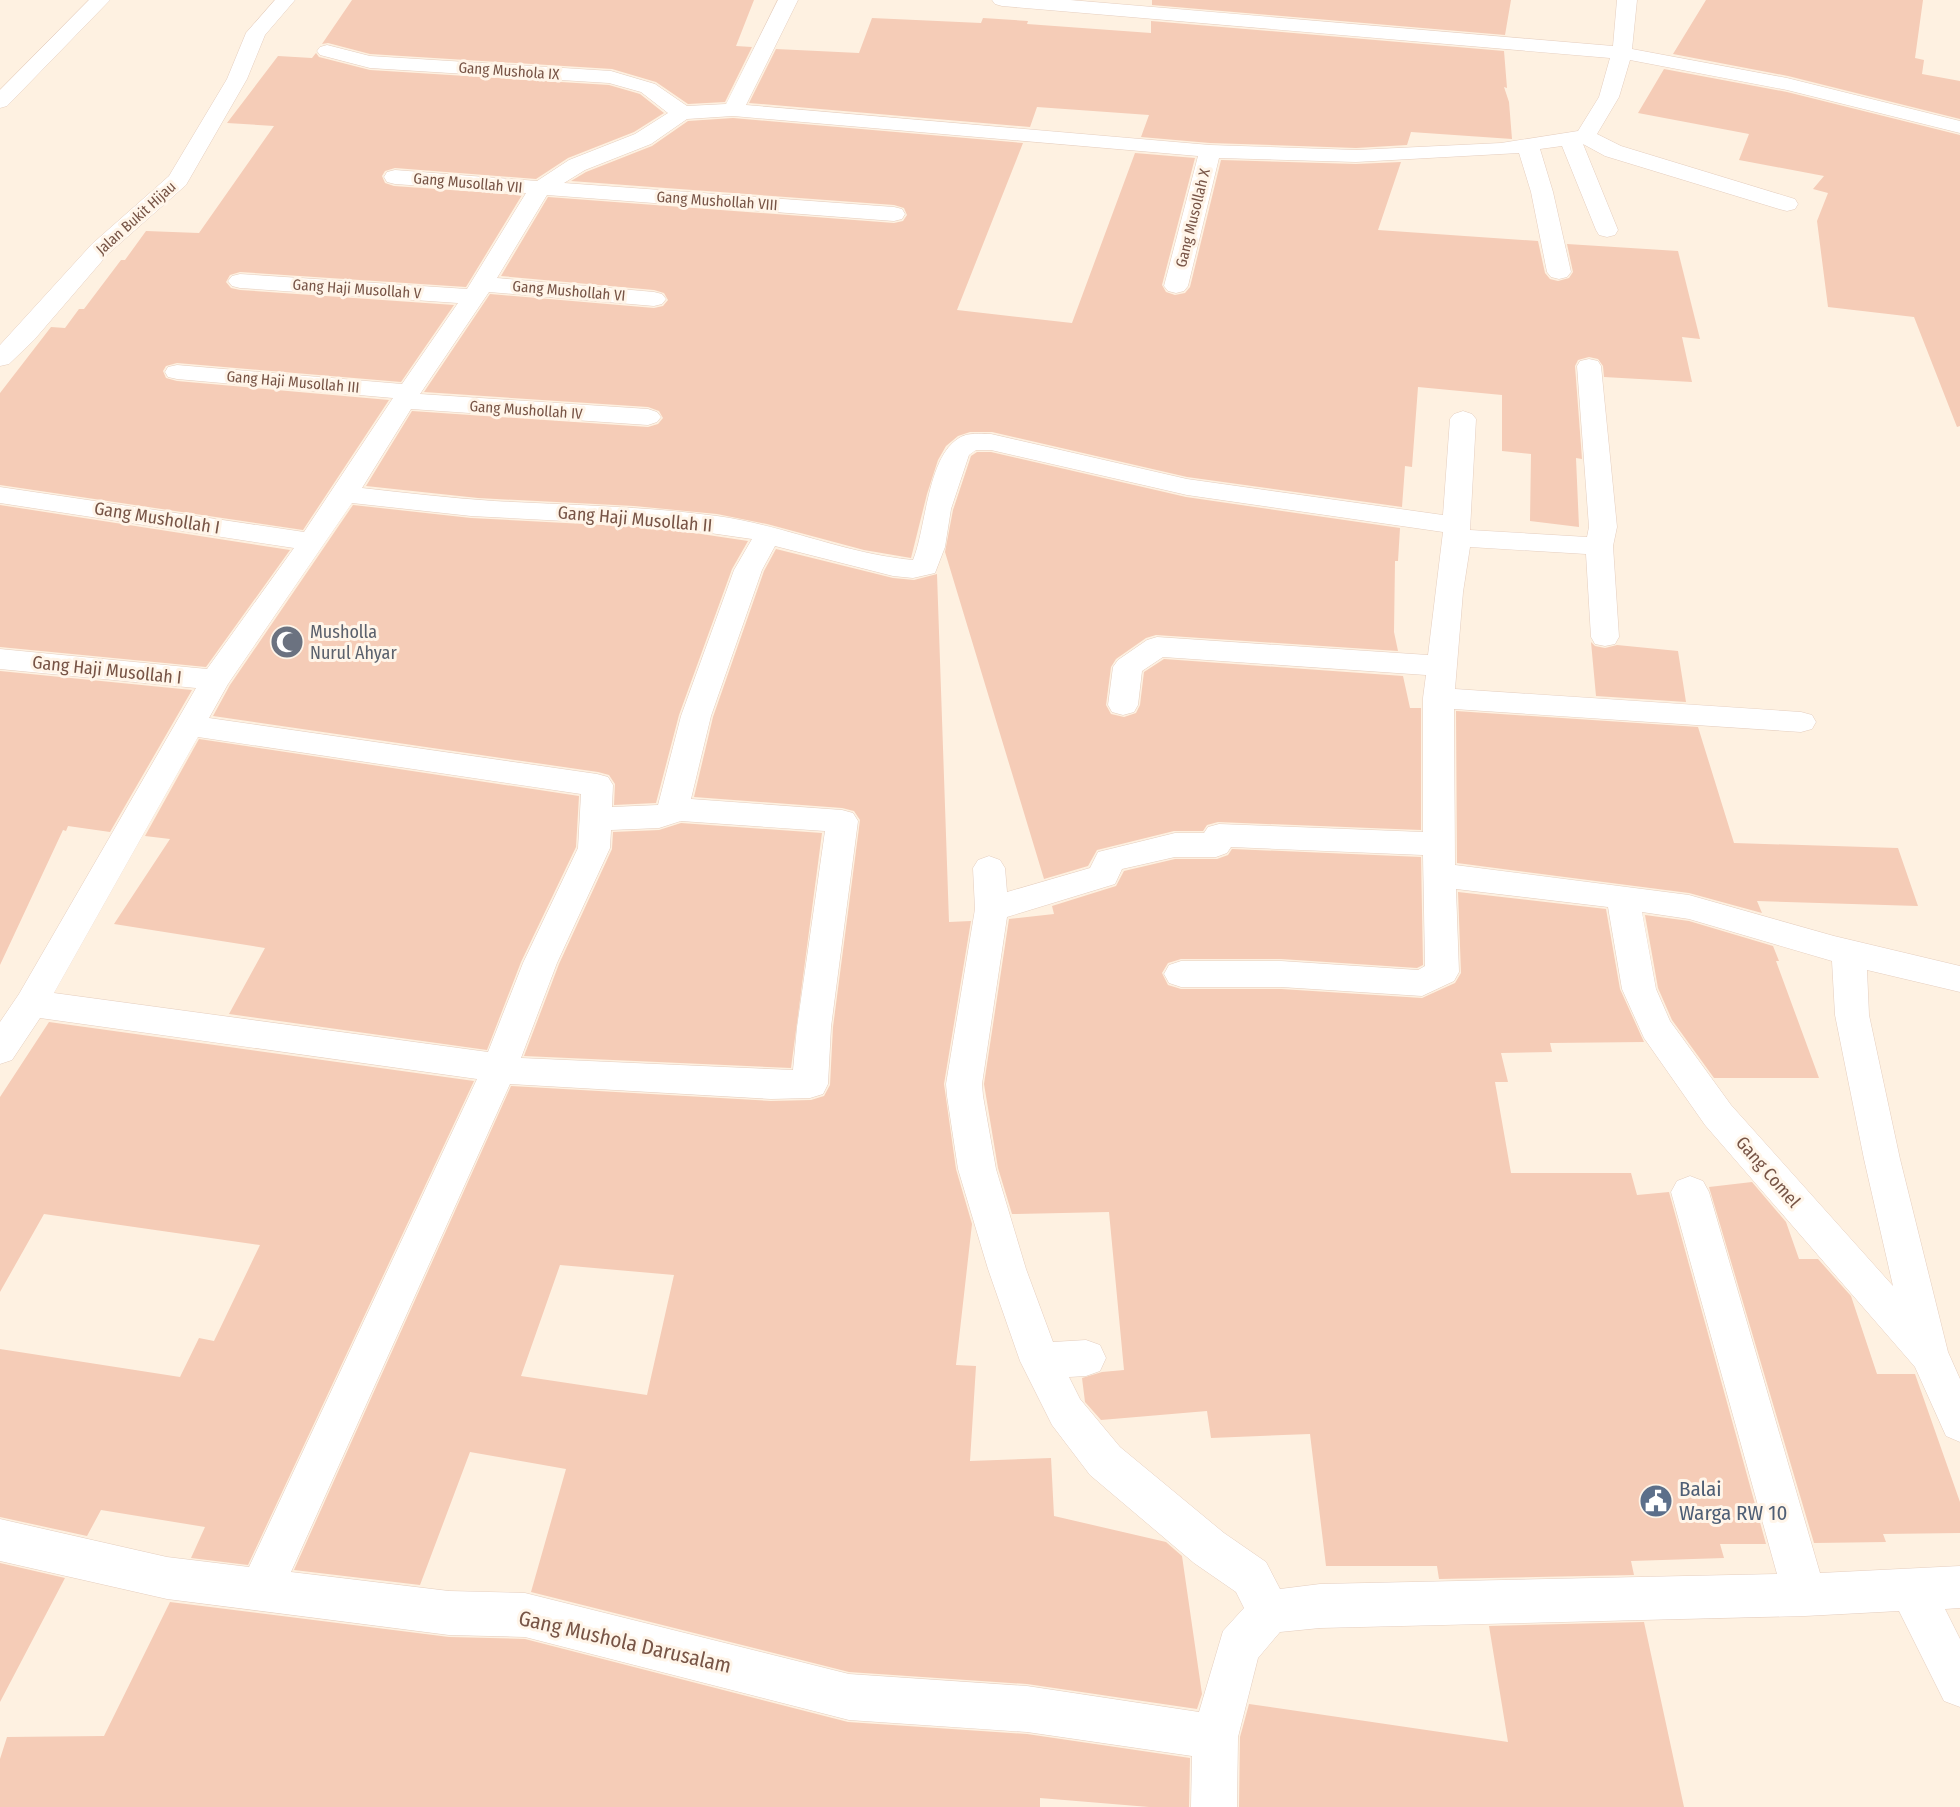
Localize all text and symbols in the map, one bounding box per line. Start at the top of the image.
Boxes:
street label: Gang Mushola IX [458,58,561,84]
street label: Gang Musollah X [1172,166,1214,269]
street label: Gang Musollah VII [413,169,523,197]
street label: Jalan Bukit Hijau [92,177,180,259]
street label: Gang Mushollah VIII [656,188,778,214]
street label: Gang Haji Musollah V [292,276,422,302]
street label: Gang Mushollah VI [512,277,626,305]
street label: Gang Haji Musollah III [226,367,360,397]
street label: Gang Mushollah IV [469,397,584,423]
street label: Gang Mushollah I [93,497,221,539]
street label: Gang Haji Musollah II [557,501,713,537]
place label: Musholla Nurul Ahyar [310,621,397,664]
mosque icon: Musholla Nurul Ahyar [269,624,305,660]
street label: Gang Haji Musollah I [31,651,183,689]
street label: Gang Comel [1731,1132,1805,1212]
place label: Balai Warga RW 10 [1679,1476,1787,1526]
public building icon: Balai Warga RW 10 [1638,1483,1674,1519]
street label: Gang Mushola Darusalam [516,1605,734,1679]

